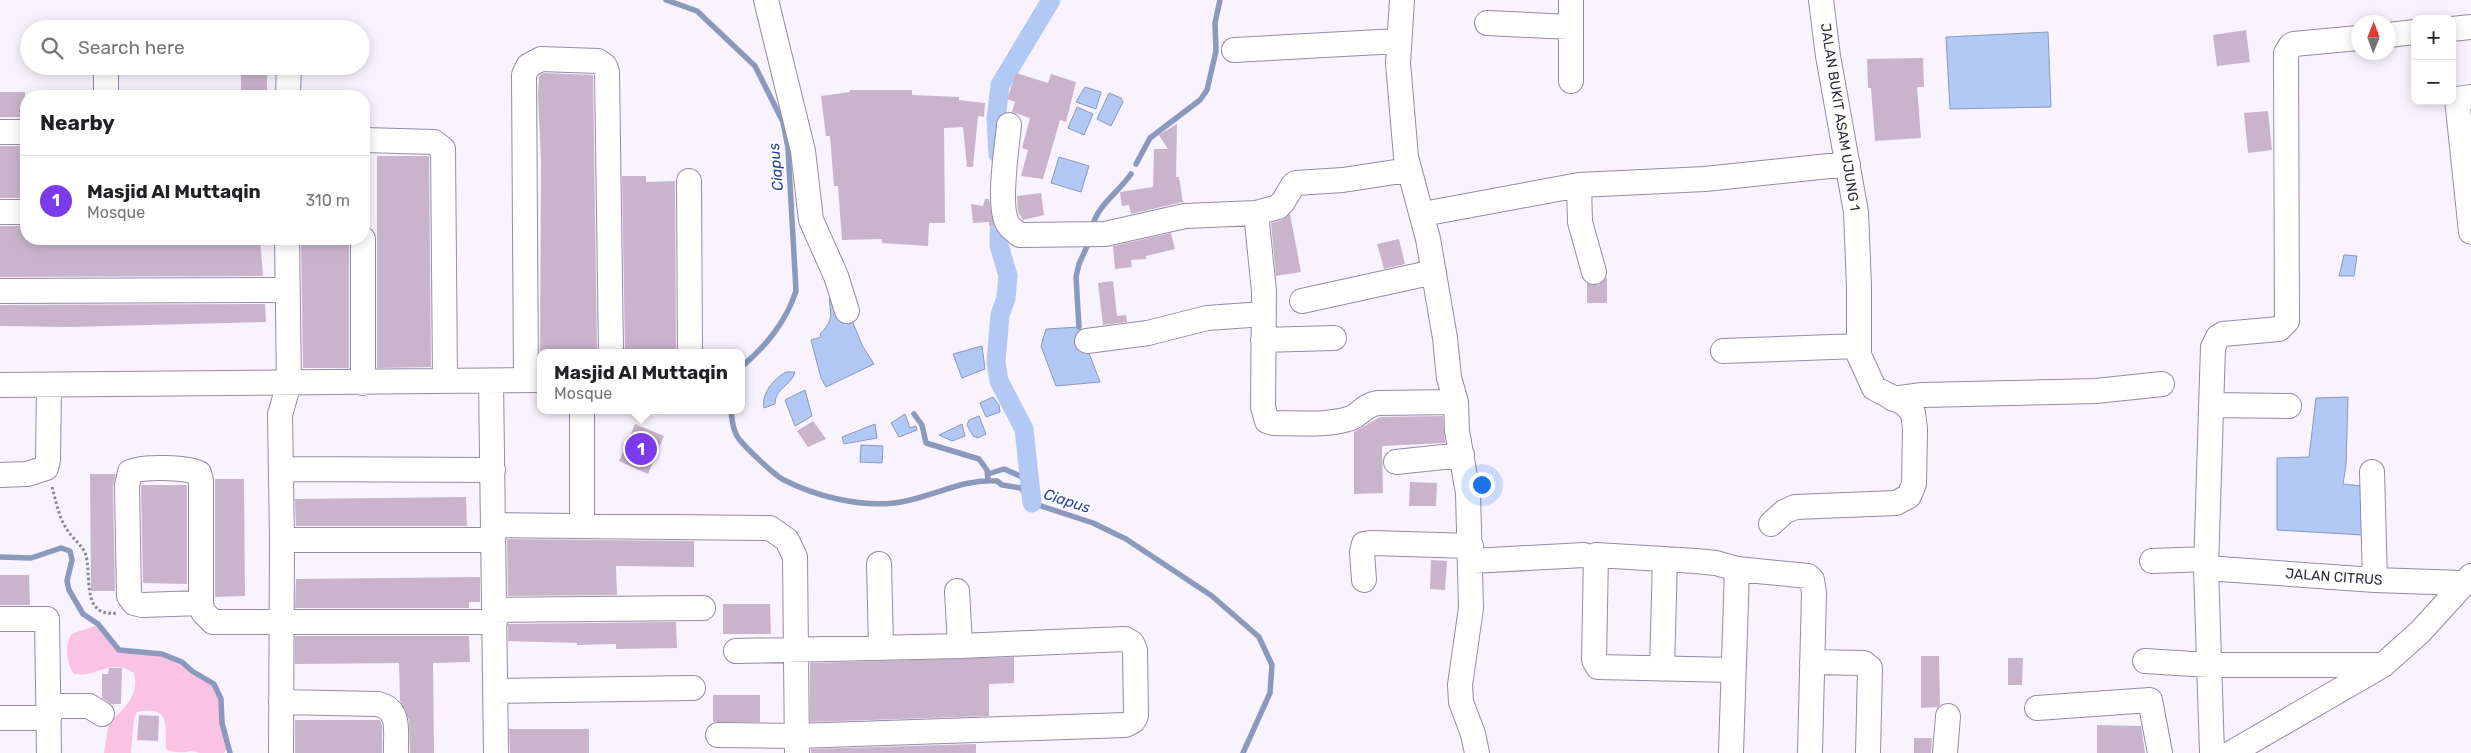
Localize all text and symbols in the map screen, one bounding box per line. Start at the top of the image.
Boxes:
north arrow [2351,15,2396,60]
map controls [2411,15,2456,105]
button: + [2411,15,2456,60]
search box [20,20,370,75]
street label: JALAN BUKIT ASAM UJUNG 1 [1817,22,1863,212]
icon: search [38,34,66,62]
text: Search here [78,36,185,59]
button: − [2411,60,2456,105]
text: Nearby [40,110,115,135]
water label: Ciapus [765,142,787,192]
text: Masjid Al Muttaqin [87,180,261,203]
text: 1 [52,191,60,210]
text: 310 m [306,191,350,210]
text: Mosque [87,203,145,222]
popup [537,349,745,414]
text: Masjid Al Muttaqin [554,361,728,384]
text: Mosque [554,384,612,403]
pin: 1 [625,430,657,468]
your location [1469,472,1495,498]
water label: Ciapus [1041,485,1093,517]
street label: JALAN CITRUS [2285,565,2383,589]

